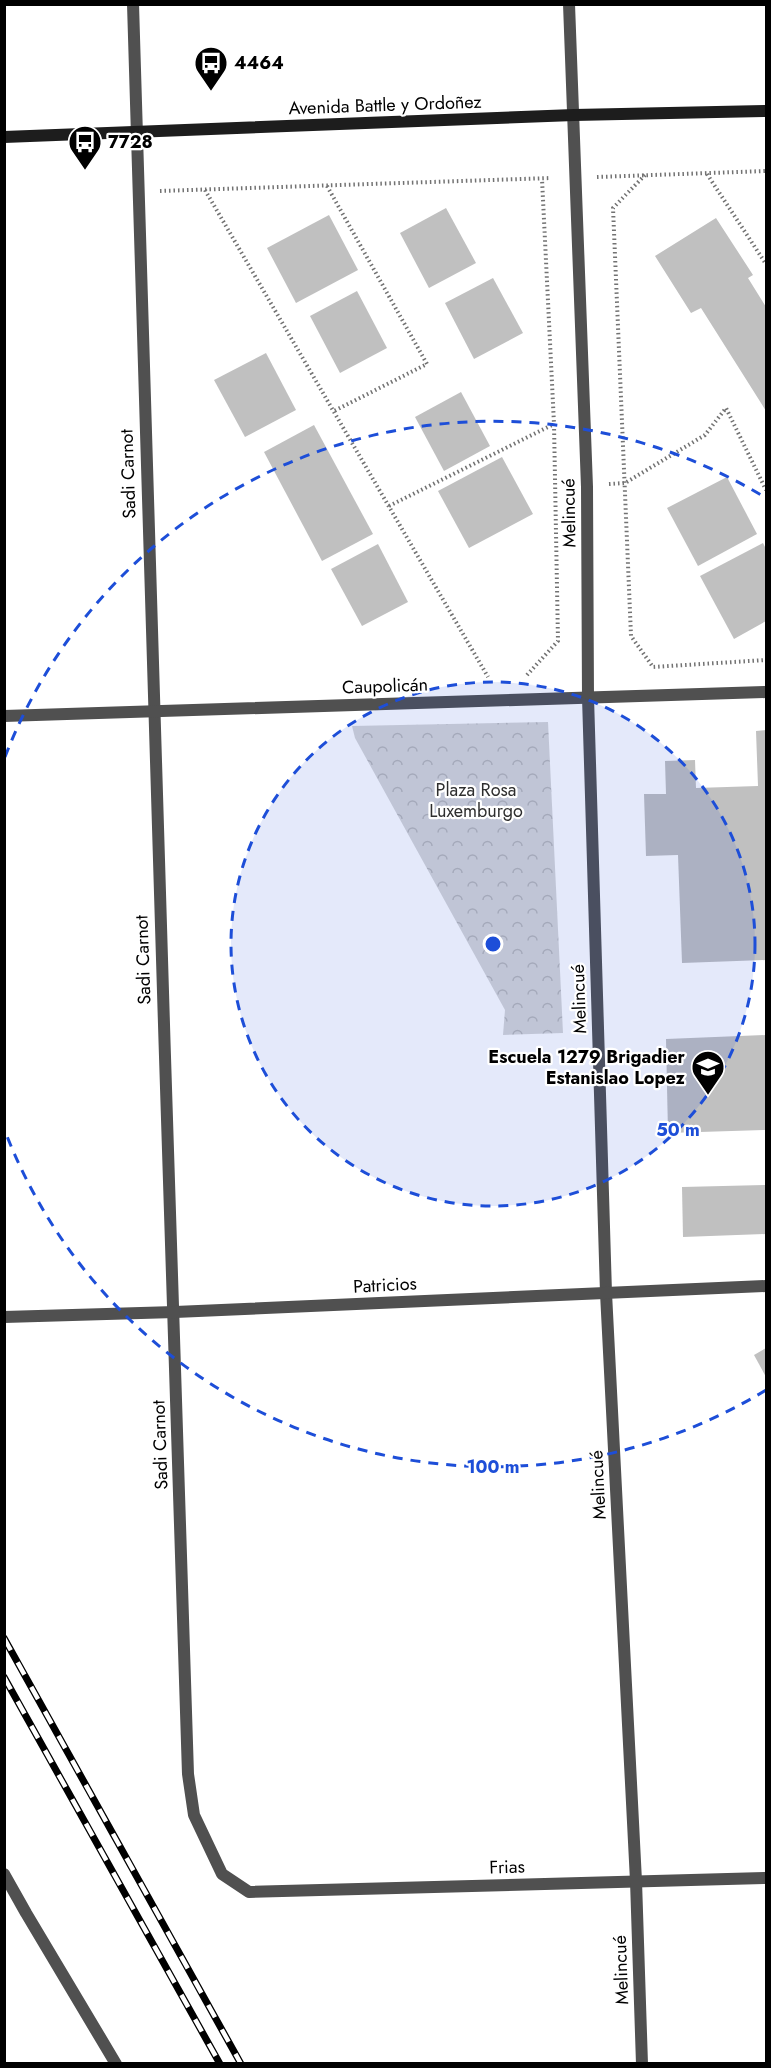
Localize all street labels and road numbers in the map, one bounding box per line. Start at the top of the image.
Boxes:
street label: Avenida Battle y Ordoñez [288,89,483,121]
street label: Sadi Carnot [113,428,143,519]
street label: Melincué [555,478,583,548]
street label: Caupolicán [342,672,428,700]
street label: Sadi Carnot [128,914,158,1005]
street label: Melincué [565,964,593,1034]
street label: Patricios [353,1270,417,1300]
street label: Sadi Carnot [145,1399,175,1490]
street label: Melincué [583,1450,613,1520]
street label: Frias [489,1853,525,1881]
street label: Melincué [607,1935,635,2005]

